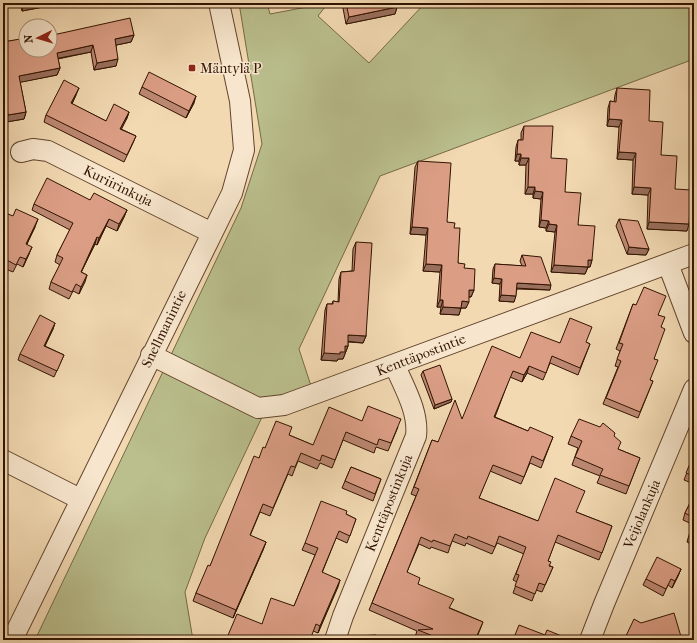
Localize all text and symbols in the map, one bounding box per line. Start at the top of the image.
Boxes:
north arrow [18,18,58,58]
text: N [22,33,35,44]
place label: Mäntylä P [200,60,262,77]
marker: Mäntylä P [187,63,197,73]
street label: Kuriirinkuja [80,162,156,210]
street label: Snellmanintie [138,287,190,371]
street label: Kenttäpostintie [374,330,468,380]
street label: Kenttäpostinkuja [362,451,416,554]
street label: Veijolankuja [619,476,664,552]

